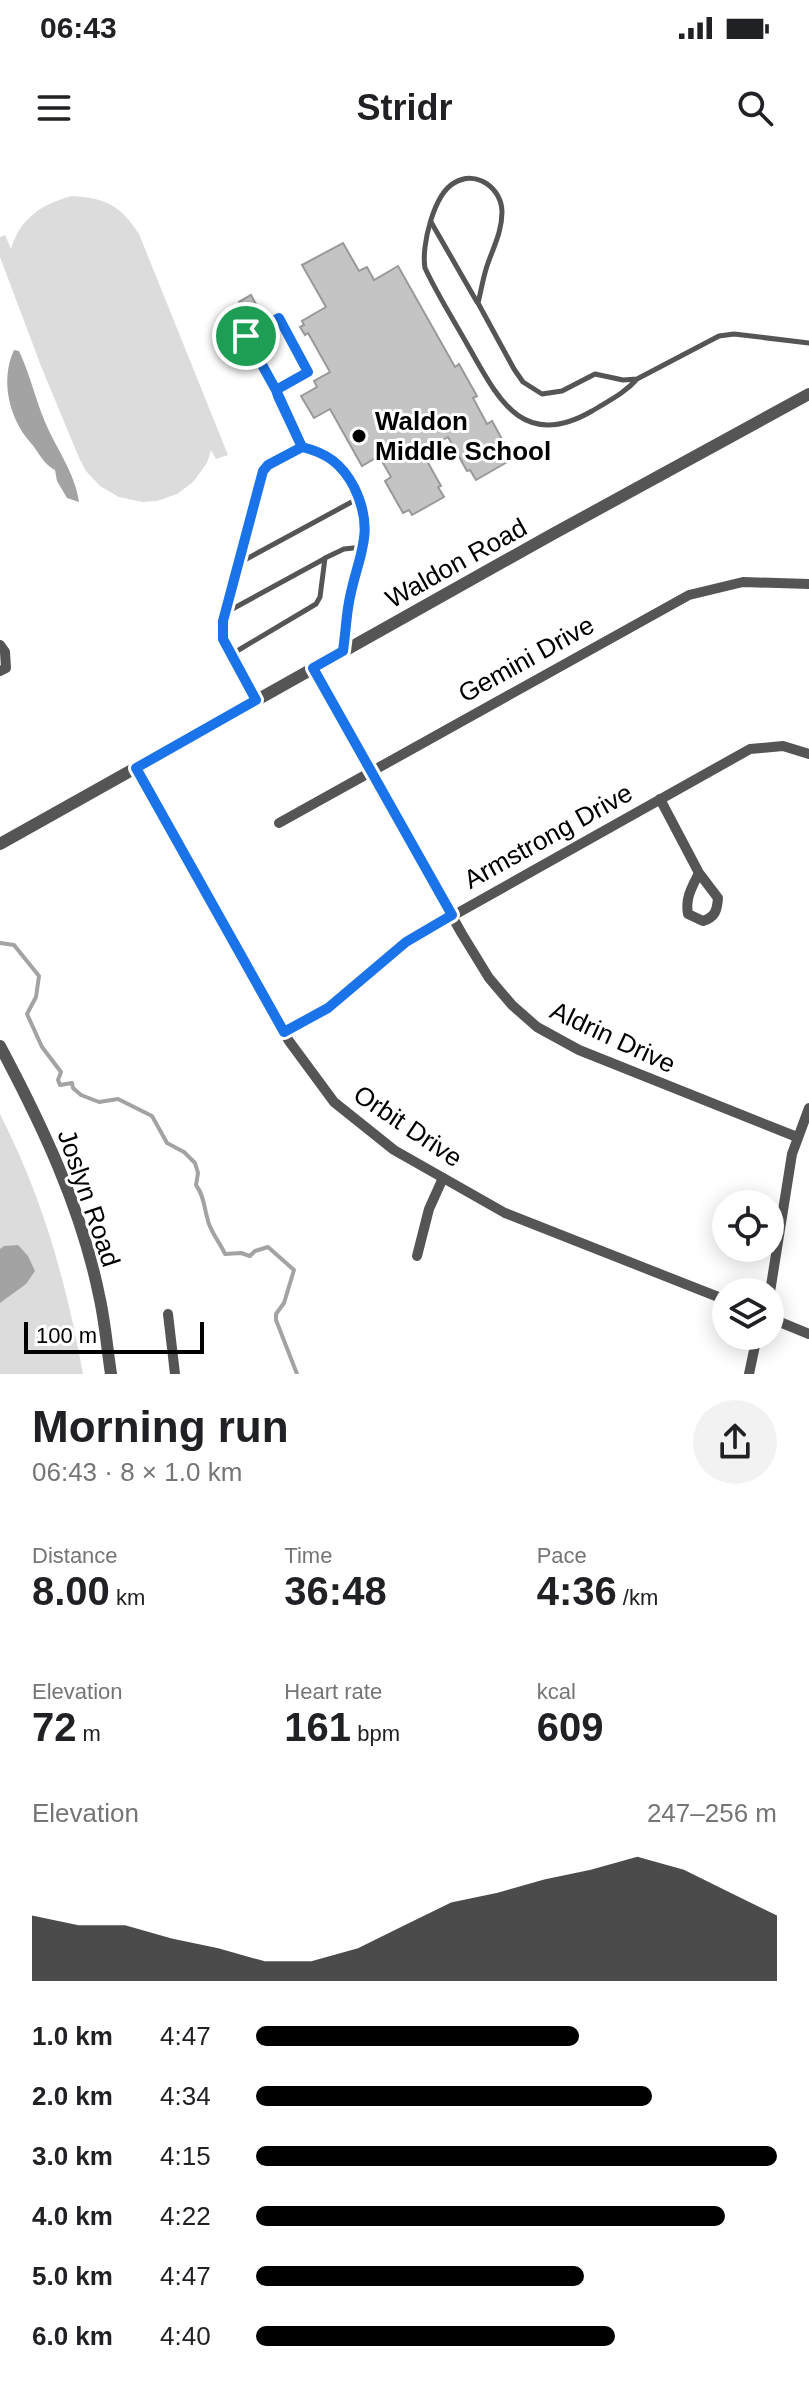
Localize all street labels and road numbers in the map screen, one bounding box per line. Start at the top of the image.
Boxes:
street label: Waldon Road [380,512,532,614]
street label: Gemini Drive [453,609,599,709]
street label: Armstrong Drive [459,777,637,895]
street label: Aldrin Drive [546,995,680,1079]
street label: Orbit Drive [348,1079,468,1173]
street label: Joslyn Road [52,1125,126,1271]

